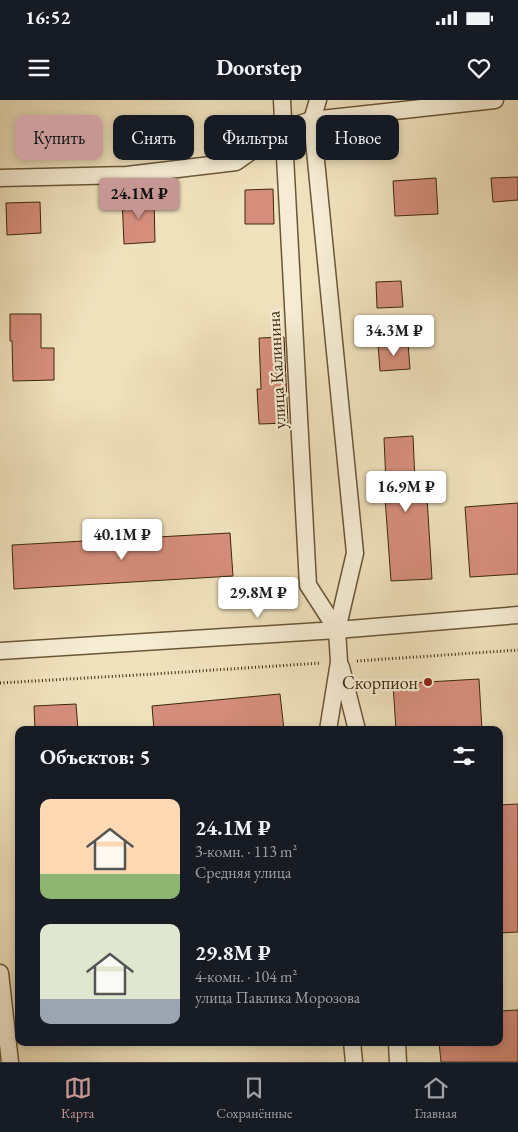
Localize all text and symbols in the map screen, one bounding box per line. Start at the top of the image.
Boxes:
text: 16:52 [25,5,71,30]
text: Doorstep [216,53,302,82]
icon: menu [25,54,53,82]
icon: heart [465,54,493,82]
chip: Купить [15,115,103,160]
chip: Снять [113,115,194,160]
chip: Фильтры [204,115,306,160]
chip: Новое [316,115,399,160]
pin: 24.1M ₽ [93,178,185,220]
text: 24.1M ₽ [110,183,168,204]
street label: улица Калинина [261,310,291,430]
pin: 34.3M ₽ [348,314,440,357]
text: 34.3M ₽ [365,320,423,341]
pin: 16.9M ₽ [360,470,452,513]
text: 16.9M ₽ [377,476,435,497]
pin: 40.1M ₽ [76,518,168,561]
text: 40.1M ₽ [93,524,151,545]
pin: 29.8M ₽ [212,576,304,619]
text: 29.8M ₽ [229,582,287,603]
place label: Скорпион [342,671,418,694]
marker: Скорпион [422,676,434,688]
icon: filters [450,742,478,770]
text: Объектов: 5 [40,743,151,770]
text: 24.1M ₽ [195,814,271,841]
icon: home [80,819,140,879]
text: 3-комн. · 113 m² [195,841,297,862]
text: Средняя улица [195,862,291,883]
text: 29.8M ₽ [195,939,271,966]
icon: home [80,944,140,1004]
text: 4-комн. · 104 m² [195,966,297,987]
text: улица Павлика Морозова [195,987,360,1008]
tab: Карта [61,1074,94,1122]
tab: Сохранённые [216,1074,293,1122]
tab: Главная [414,1074,457,1122]

